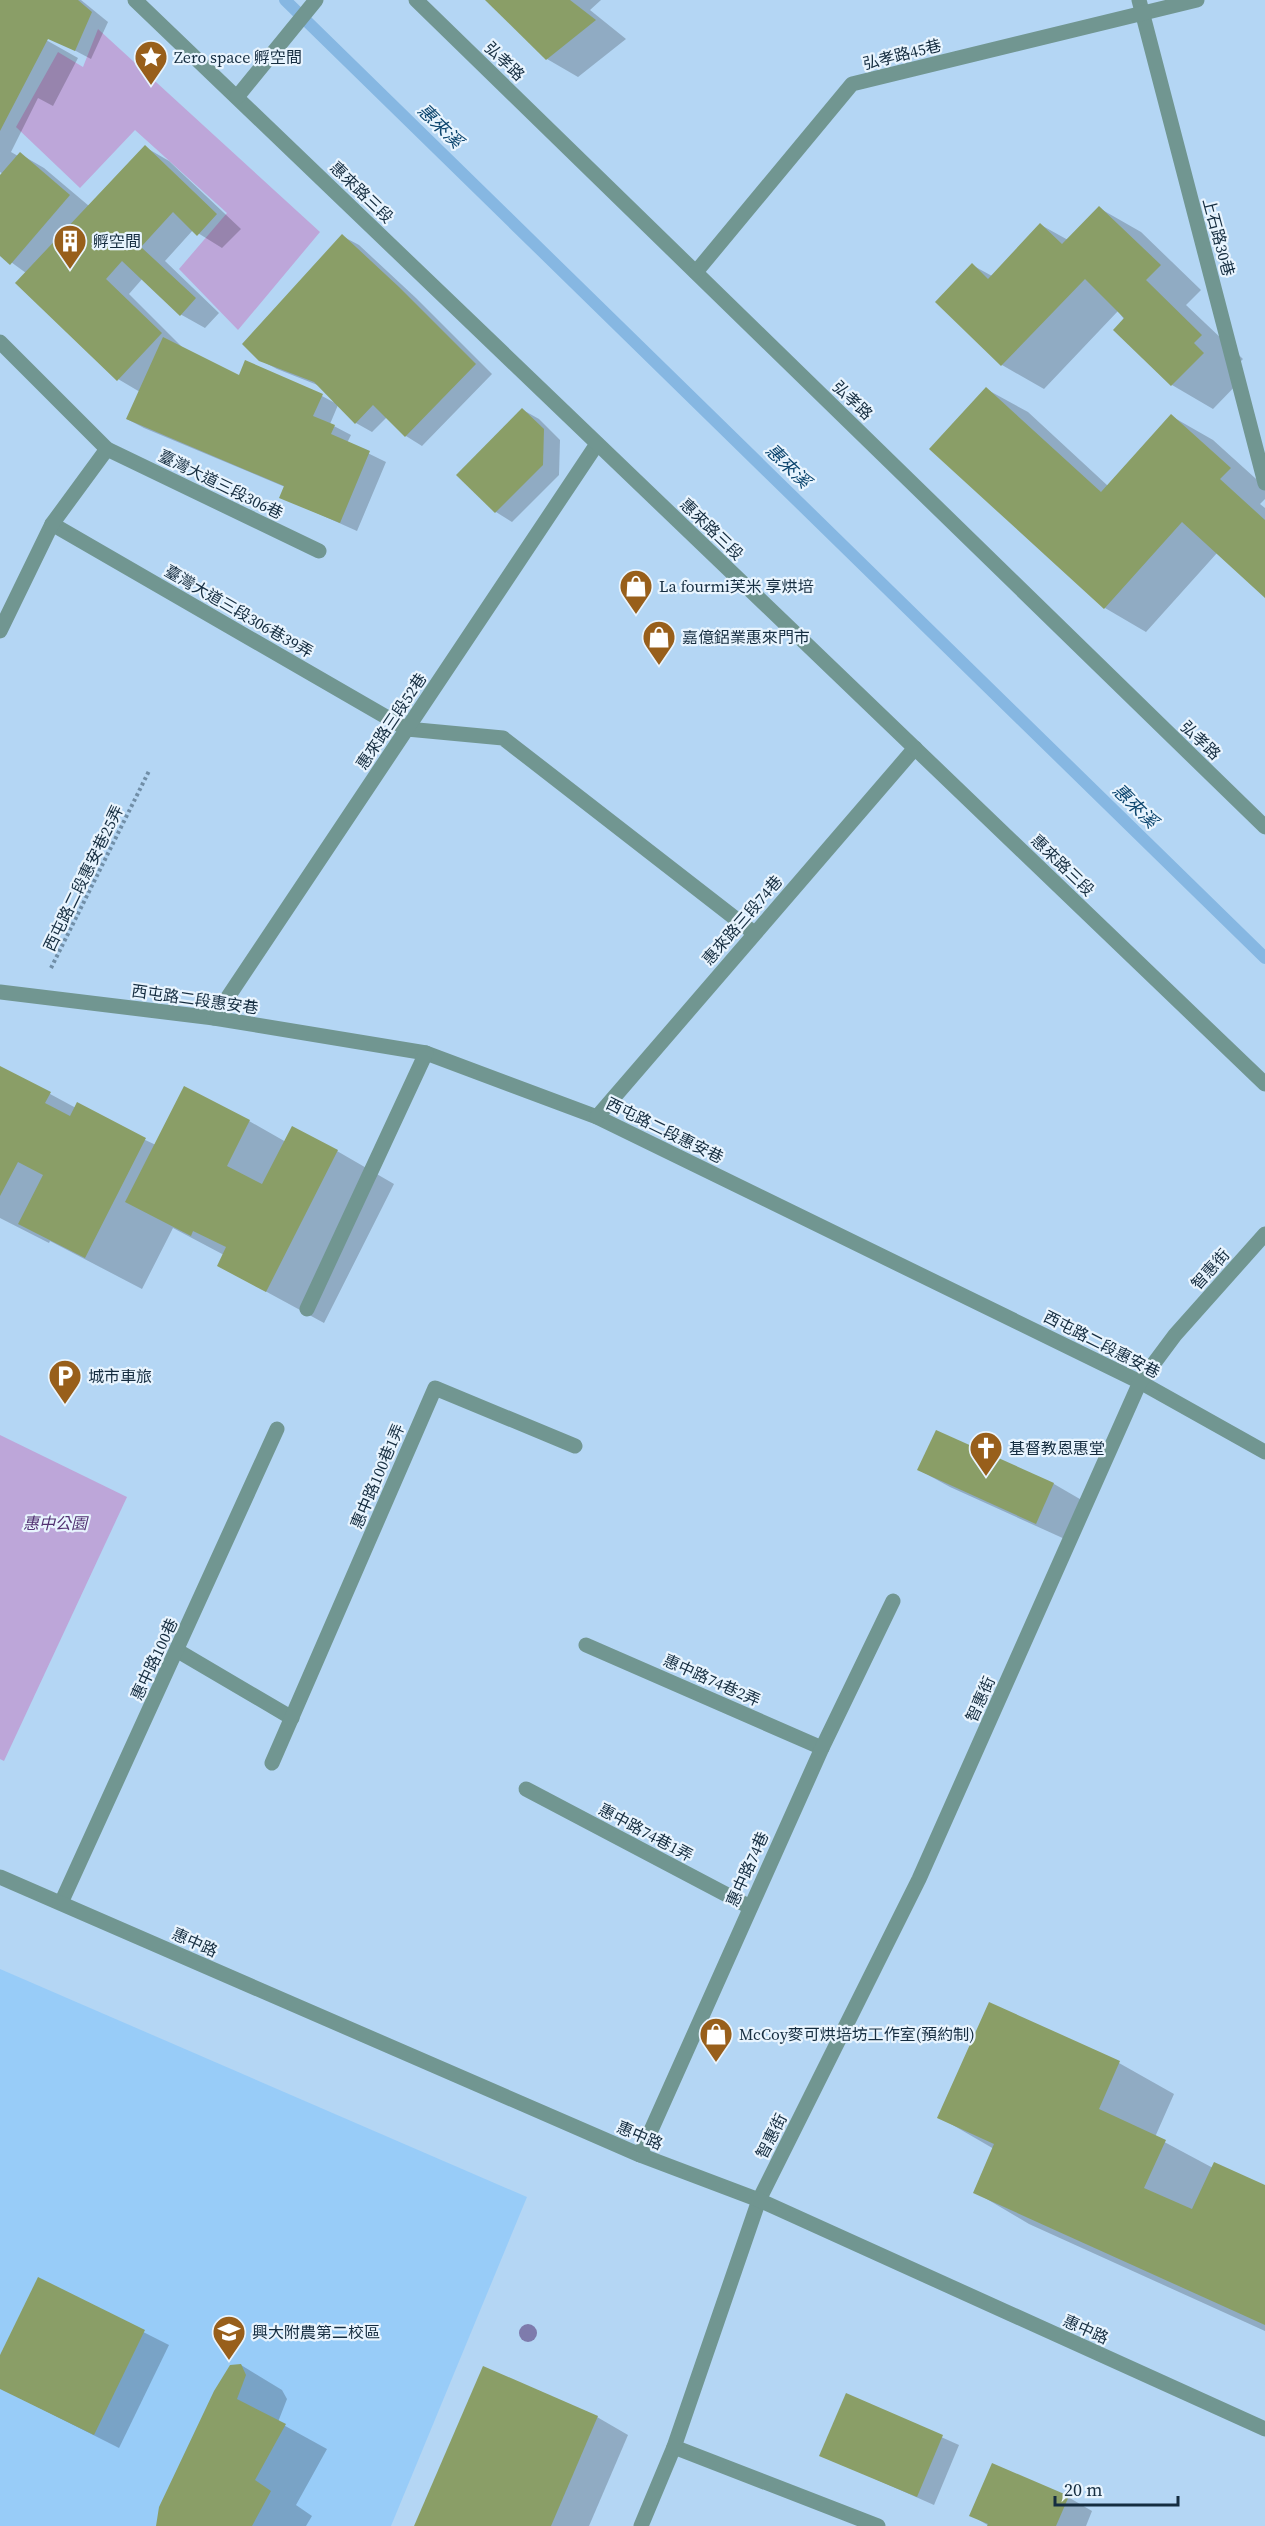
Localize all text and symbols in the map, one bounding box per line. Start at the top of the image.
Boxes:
street label: 弘孝路45巷 [861,34,943,74]
street label: 弘孝路 [480,36,530,86]
place icon: Zero space 孵空間 [133,39,169,86]
place label: Zero space 孵空間 [174,46,302,68]
water label: 惠來溪 [412,98,471,155]
street label: 惠來路三段 [326,156,398,228]
street label: 上石路30巷 [1198,196,1240,278]
building icon: 孵空間 [52,223,88,270]
place label: 孵空間 [93,230,141,252]
street label: 弘孝路 [828,375,878,425]
water label: 惠來溪 [760,438,819,495]
street label: 臺灣大道三段306巷 [155,444,287,524]
street label: 惠來路三段 [676,493,748,565]
street label: 臺灣大道三段306巷39弄 [161,559,317,663]
shop icon: La fourmi芙米 享烘培 [618,568,654,615]
place label: La fourmi芙米 享烘培 [659,575,813,597]
shop icon: 嘉億鋁業惠來門市 [641,619,677,666]
place label: 嘉億鋁業惠來門市 [682,626,810,648]
street label: 惠來路三段52巷 [351,668,431,774]
street label: 弘孝路 [1176,715,1226,765]
water label: 惠來溪 [1107,778,1166,835]
street label: 西屯路二段惠安巷25弄 [38,801,128,955]
street label: 惠來路三段 [1027,829,1099,901]
street label: 惠來路三段74巷 [697,871,787,969]
street label: 西屯路二段惠安巷 [130,979,260,1019]
street label: 西屯路二段惠安巷 [603,1092,727,1168]
street label: 智惠街 [1186,1244,1234,1294]
street label: 西屯路二段惠安巷 [1040,1305,1164,1383]
parking icon: 城市車旅 [47,1358,83,1405]
place label: 城市車旅 [88,1365,152,1387]
street label: 惠中路100巷1弄 [345,1420,409,1532]
church icon: 基督教恩惠堂 [968,1430,1004,1477]
place label: 基督教恩惠堂 [1009,1437,1105,1459]
park label: 惠中公園 [23,1512,89,1534]
street label: 惠中路100巷 [125,1614,183,1704]
street label: 惠中路74巷2弄 [660,1649,764,1711]
street label: 智惠街 [960,1673,1000,1725]
street label: 惠中路74巷1弄 [595,1798,697,1866]
street label: 惠中路74巷 [721,1828,773,1910]
street label: 惠中路 [169,1922,221,1962]
shop icon: McCoy麥可烘培坊工作室(預約制) [698,2016,734,2063]
place label: McCoy麥可烘培坊工作室(預約制) [739,2023,975,2045]
street label: 智惠街 [750,2110,792,2162]
street label: 惠中路 [614,2115,666,2155]
street label: 惠中路 [1060,2309,1112,2349]
school or university icon: 興大附農第二校區 [211,2314,247,2361]
place label: 興大附農第二校區 [252,2321,380,2343]
scale bar [1055,2469,1178,2507]
text: 20 m [1064,2477,1102,2502]

